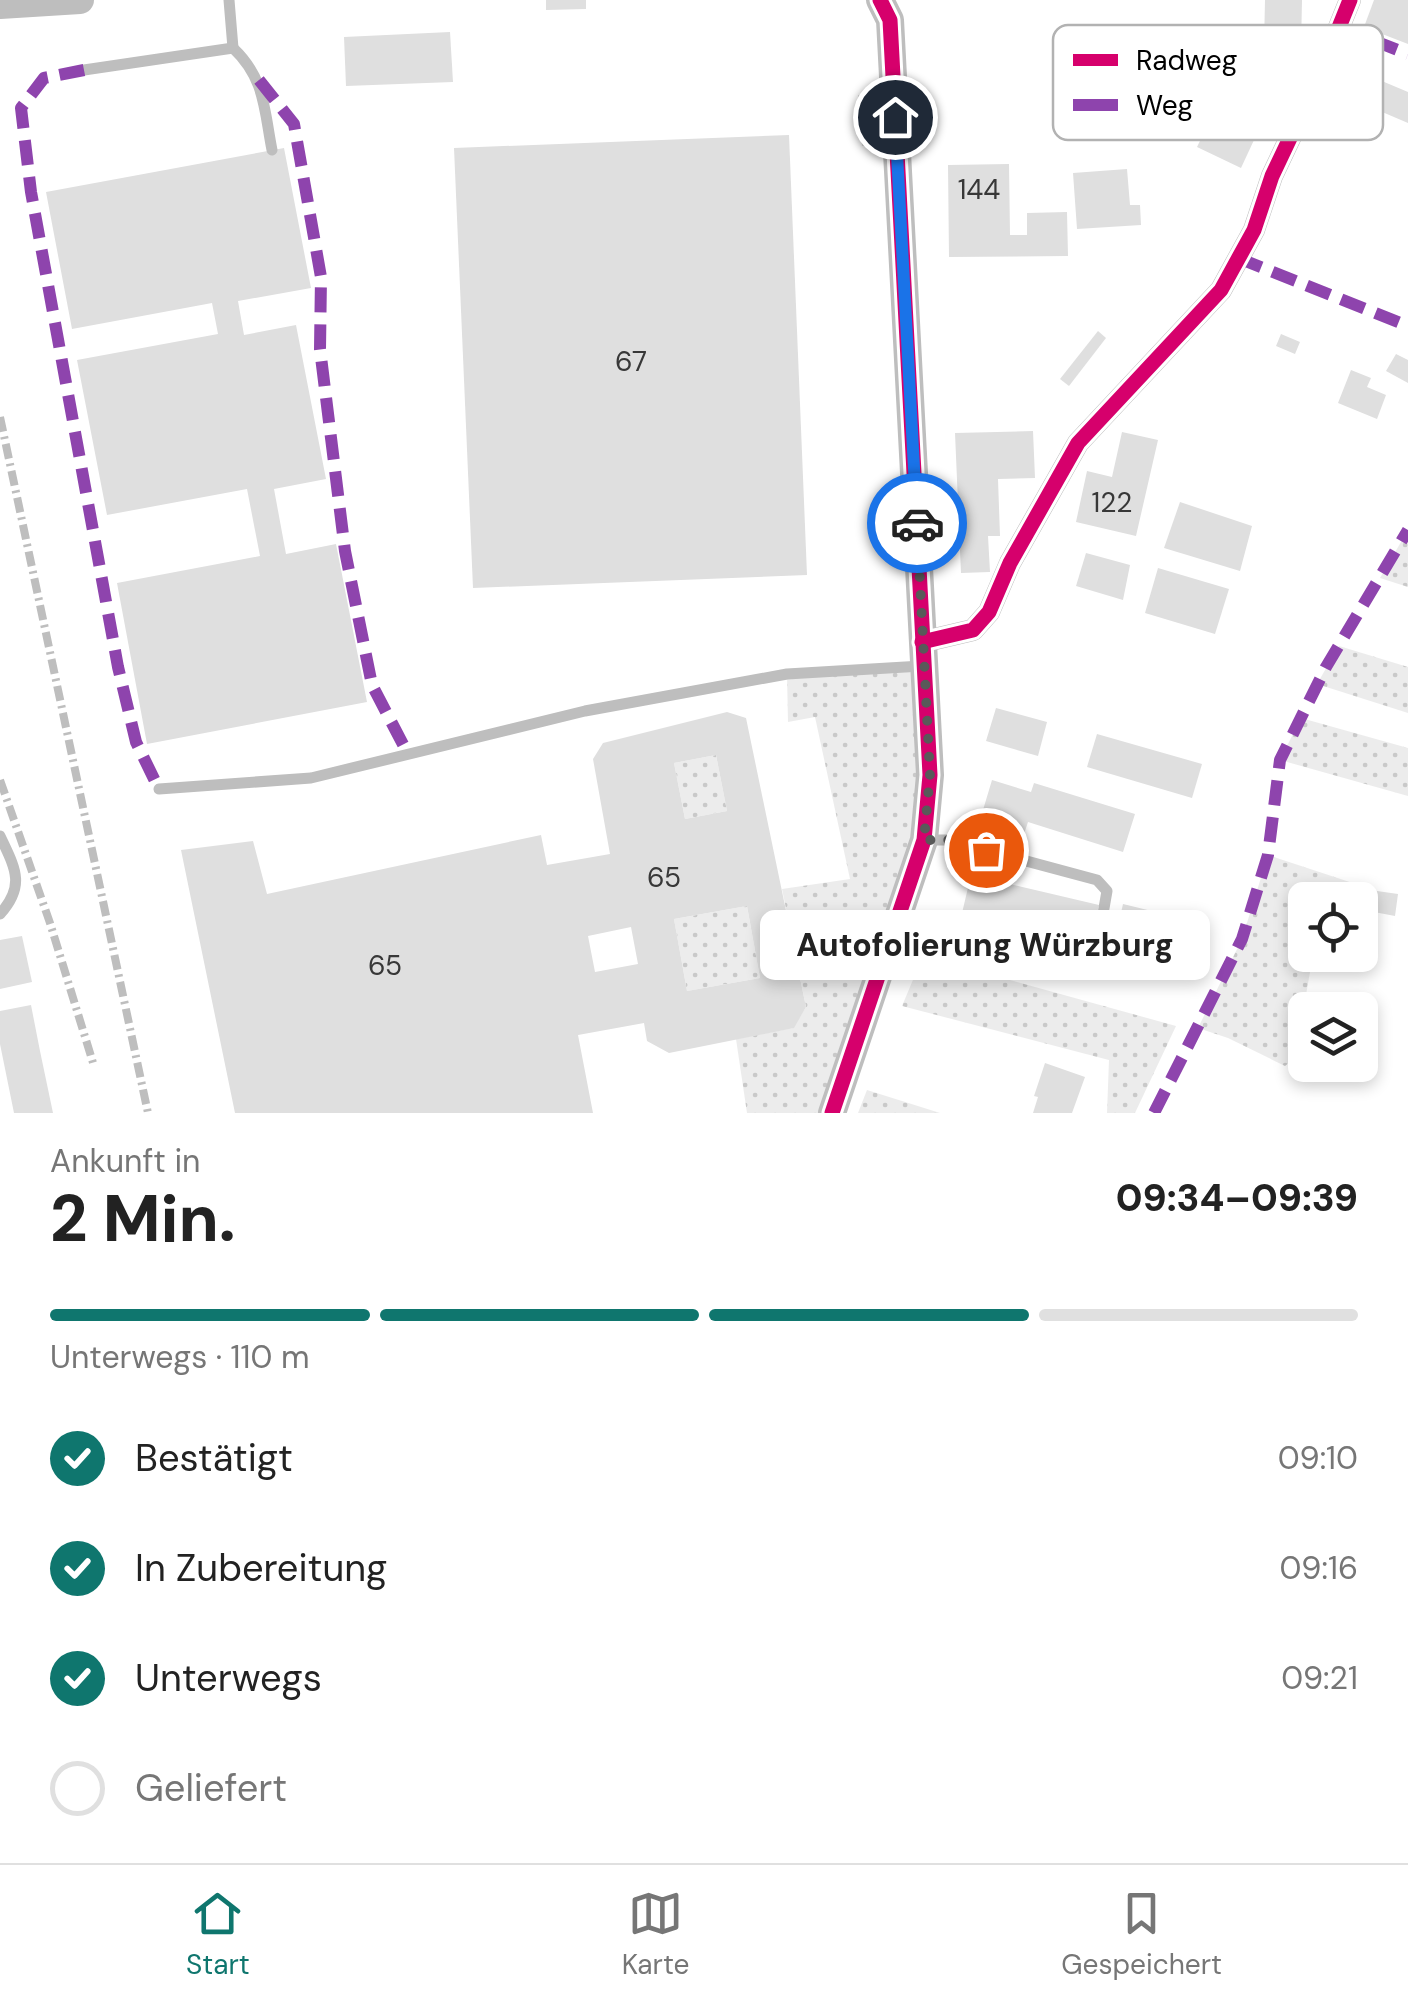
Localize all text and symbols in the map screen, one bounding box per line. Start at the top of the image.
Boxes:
legend [1053,25,1383,140]
text: Radweg [1136,42,1237,79]
pin [853,75,938,160]
text: Weg [1136,87,1193,124]
icon: home [868,90,923,145]
house number: 144 [958,171,1000,208]
house number: 67 [615,343,647,380]
courier [867,473,967,573]
house number: 122 [1092,484,1133,521]
icon: car [890,496,945,551]
pin [944,808,1029,893]
icon: bag [959,823,1014,878]
house number: 65 [647,859,681,896]
map controls [1288,882,1378,1082]
button: locate [1288,882,1378,972]
callout: Autofolierung Würzburg [761,910,1211,980]
text: Autofolierung Würzburg [796,924,1174,966]
house number: 65 [368,947,402,984]
button: layers [1288,992,1378,1082]
text: Ankunft in [50,1140,200,1182]
text: 09:34–09:39 [1116,1173,1358,1223]
text: 2 Min. [50,1177,236,1261]
text: Unterwegs · 110 m [50,1336,310,1378]
icon: check [50,1431,105,1486]
text: Bestätigt [135,1433,293,1483]
text: 09:10 [1278,1437,1358,1479]
icon: check [50,1541,105,1596]
text: In Zubereitung [135,1543,387,1593]
text: 09:16 [1279,1547,1358,1589]
icon: check [50,1651,105,1706]
text: Unterwegs [135,1653,322,1703]
text: 09:21 [1281,1657,1358,1699]
text: Geliefert [135,1763,287,1813]
tab: Start [186,1886,250,1983]
tab: Karte [622,1886,689,1983]
tab: Gespeichert [1061,1886,1222,1983]

